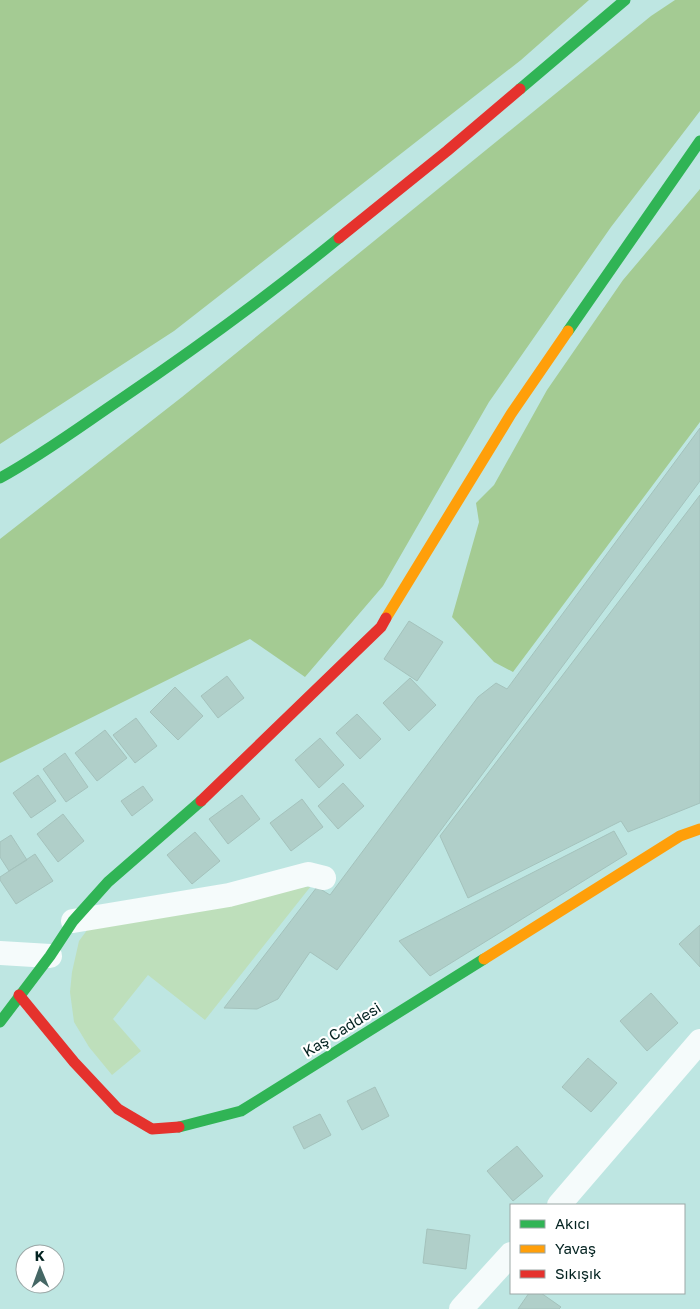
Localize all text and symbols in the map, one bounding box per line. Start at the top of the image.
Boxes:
street label: Kaş Caddesi [299,998,384,1060]
legend [510,1204,685,1294]
text: Akıcı [555,1214,590,1232]
text: Yavaş [555,1239,596,1257]
north arrow [15,1244,65,1294]
text: K [35,1247,45,1264]
text: Sıkışık [555,1264,602,1282]

